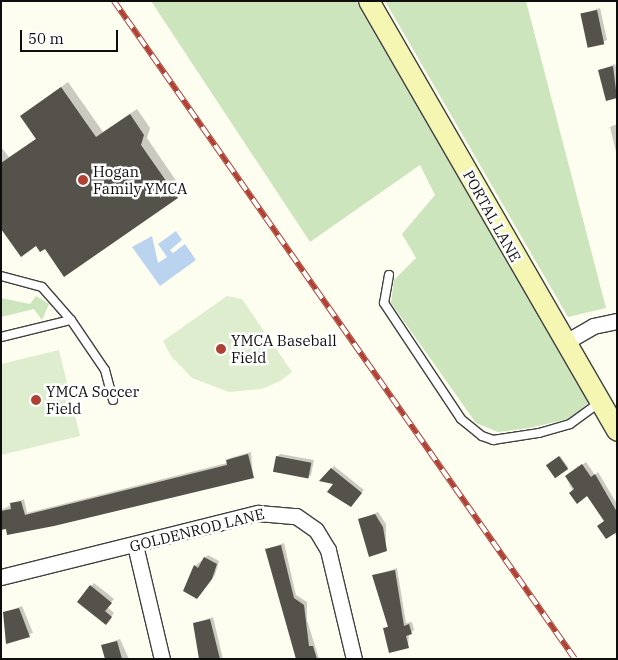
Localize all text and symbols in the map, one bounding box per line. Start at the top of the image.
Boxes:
scale bar [22,20,120,52]
text: 50 m [28,29,64,48]
place label: Hogan Family YMCA [93,162,187,197]
street label: PORTAL LANE [459,167,525,265]
marker: Hogan Family YMCA [77,174,89,186]
place label: YMCA Baseball Field [231,331,337,366]
marker: YMCA Baseball Field [215,343,227,355]
place label: YMCA Soccer Field [46,382,139,417]
marker: YMCA Soccer Field [30,394,42,406]
street label: GOLDENROD LANE [128,505,266,555]

